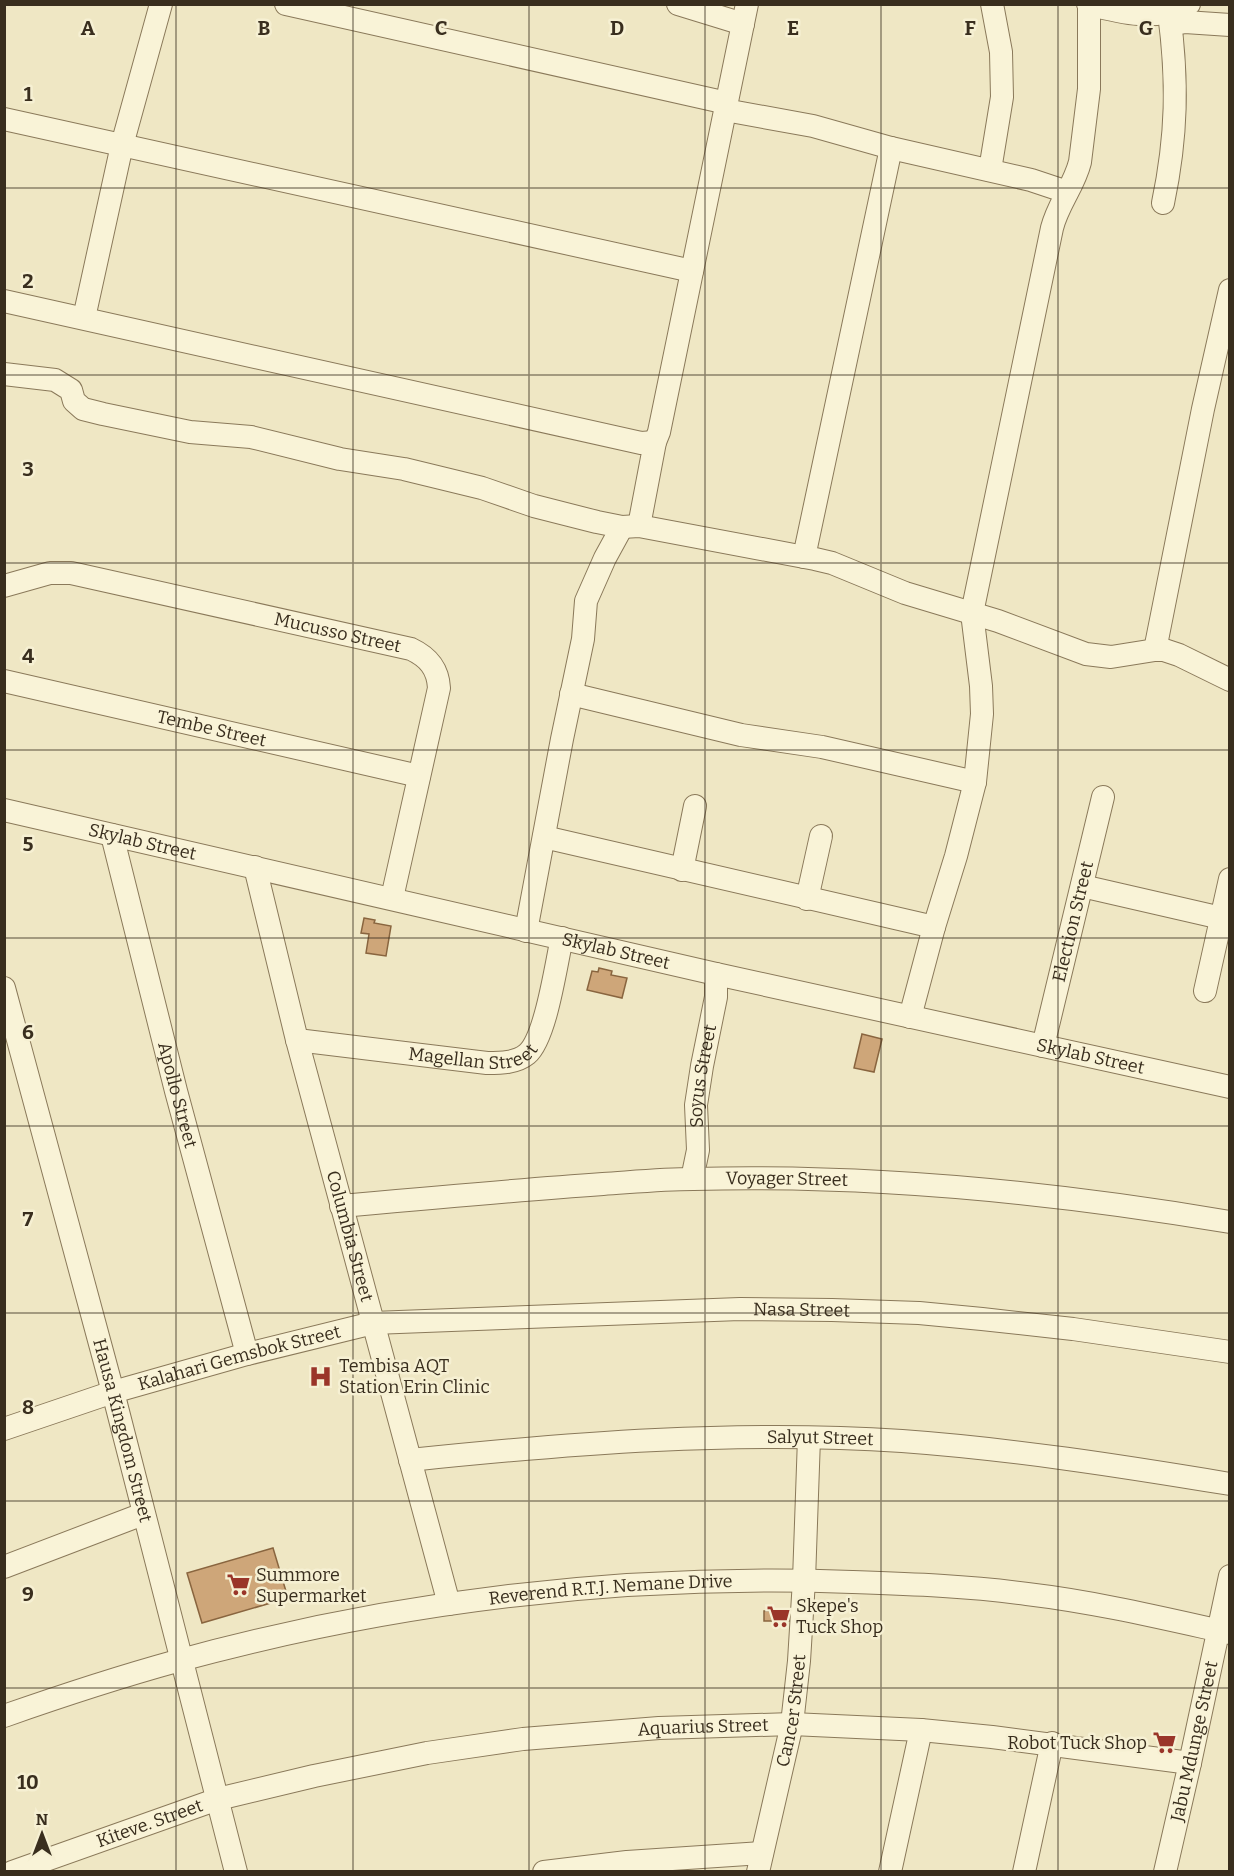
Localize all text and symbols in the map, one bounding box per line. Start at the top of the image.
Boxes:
text: A [81,16,96,40]
text: B [258,16,271,40]
text: C [435,16,447,40]
text: D [610,16,624,40]
text: E [787,16,799,40]
text: F [964,16,976,40]
text: G [1139,16,1153,40]
text: 1 [24,82,33,106]
text: 2 [22,269,34,293]
text: 3 [22,457,34,481]
street label: Mucusso Street [272,608,404,658]
text: 4 [22,644,34,668]
street label: Tembe Street [155,705,269,752]
street label: Skylab Street [86,819,199,865]
text: 5 [23,832,34,856]
street label: Election Street [1048,859,1098,984]
street label: Skylab Street [560,928,672,974]
text: 6 [22,1020,34,1044]
street label: Soyus Street [685,1022,721,1128]
street label: Skylab Street [1034,1034,1147,1079]
street label: Magellan Street [407,1039,543,1074]
street label: Apollo Street [153,1040,202,1151]
street label: Voyager Street [726,1167,849,1191]
street label: Columbia Street [322,1168,378,1304]
text: 7 [23,1207,34,1231]
street label: Nasa Street [753,1298,851,1322]
street label: Kalahari Gemsbok Street [135,1320,343,1395]
street label: Hausa Kingdom Street [88,1336,157,1525]
place label: Tembisa AQT Station Erin Clinic [339,1355,490,1398]
hospital icon: Tembisa AQT Station Erin Clinic [308,1363,334,1389]
text: 8 [22,1395,34,1419]
street label: Salyut Street [767,1426,875,1450]
place label: Summore Supermarket [256,1564,367,1607]
street label: Reverend R.T.J. Nemane Drive [487,1570,733,1610]
supermarket icon: Summore Supermarket [225,1572,251,1598]
text: 9 [22,1582,34,1606]
place label: Skepe's Tuck Shop [796,1595,883,1638]
supermarket icon: Skepe's Tuck Shop [765,1603,791,1629]
street label: Cancer Street [771,1653,810,1769]
street label: Jabu Mdunge Street [1166,1658,1223,1825]
street label: Aquarius Street [637,1714,769,1741]
supermarket icon: Robot Tuck Shop [1152,1730,1178,1756]
place label: Robot Tuck Shop [1007,1732,1147,1754]
text: 10 [17,1770,39,1794]
street label: Kiteve. Street [94,1794,206,1852]
north arrow [12,1804,72,1864]
text: N [36,1810,48,1829]

